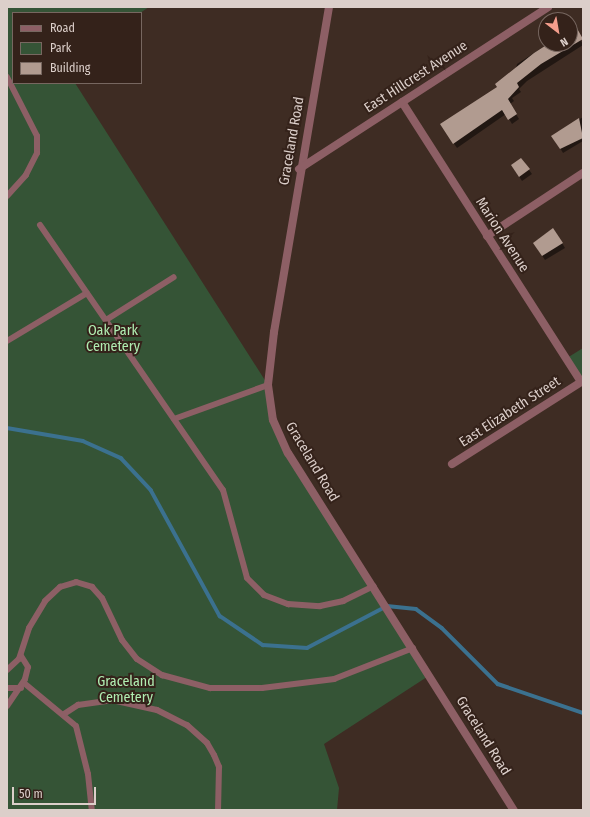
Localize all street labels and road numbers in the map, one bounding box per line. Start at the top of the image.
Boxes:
street label: East Hillcrest Avenue [361,37,471,117]
street label: Graceland Road [276,95,308,187]
street label: Marion Avenue [472,195,532,275]
street label: East Elizabeth Street [456,373,564,451]
street label: Graceland Road [282,419,342,505]
street label: Graceland Road [452,694,514,778]

